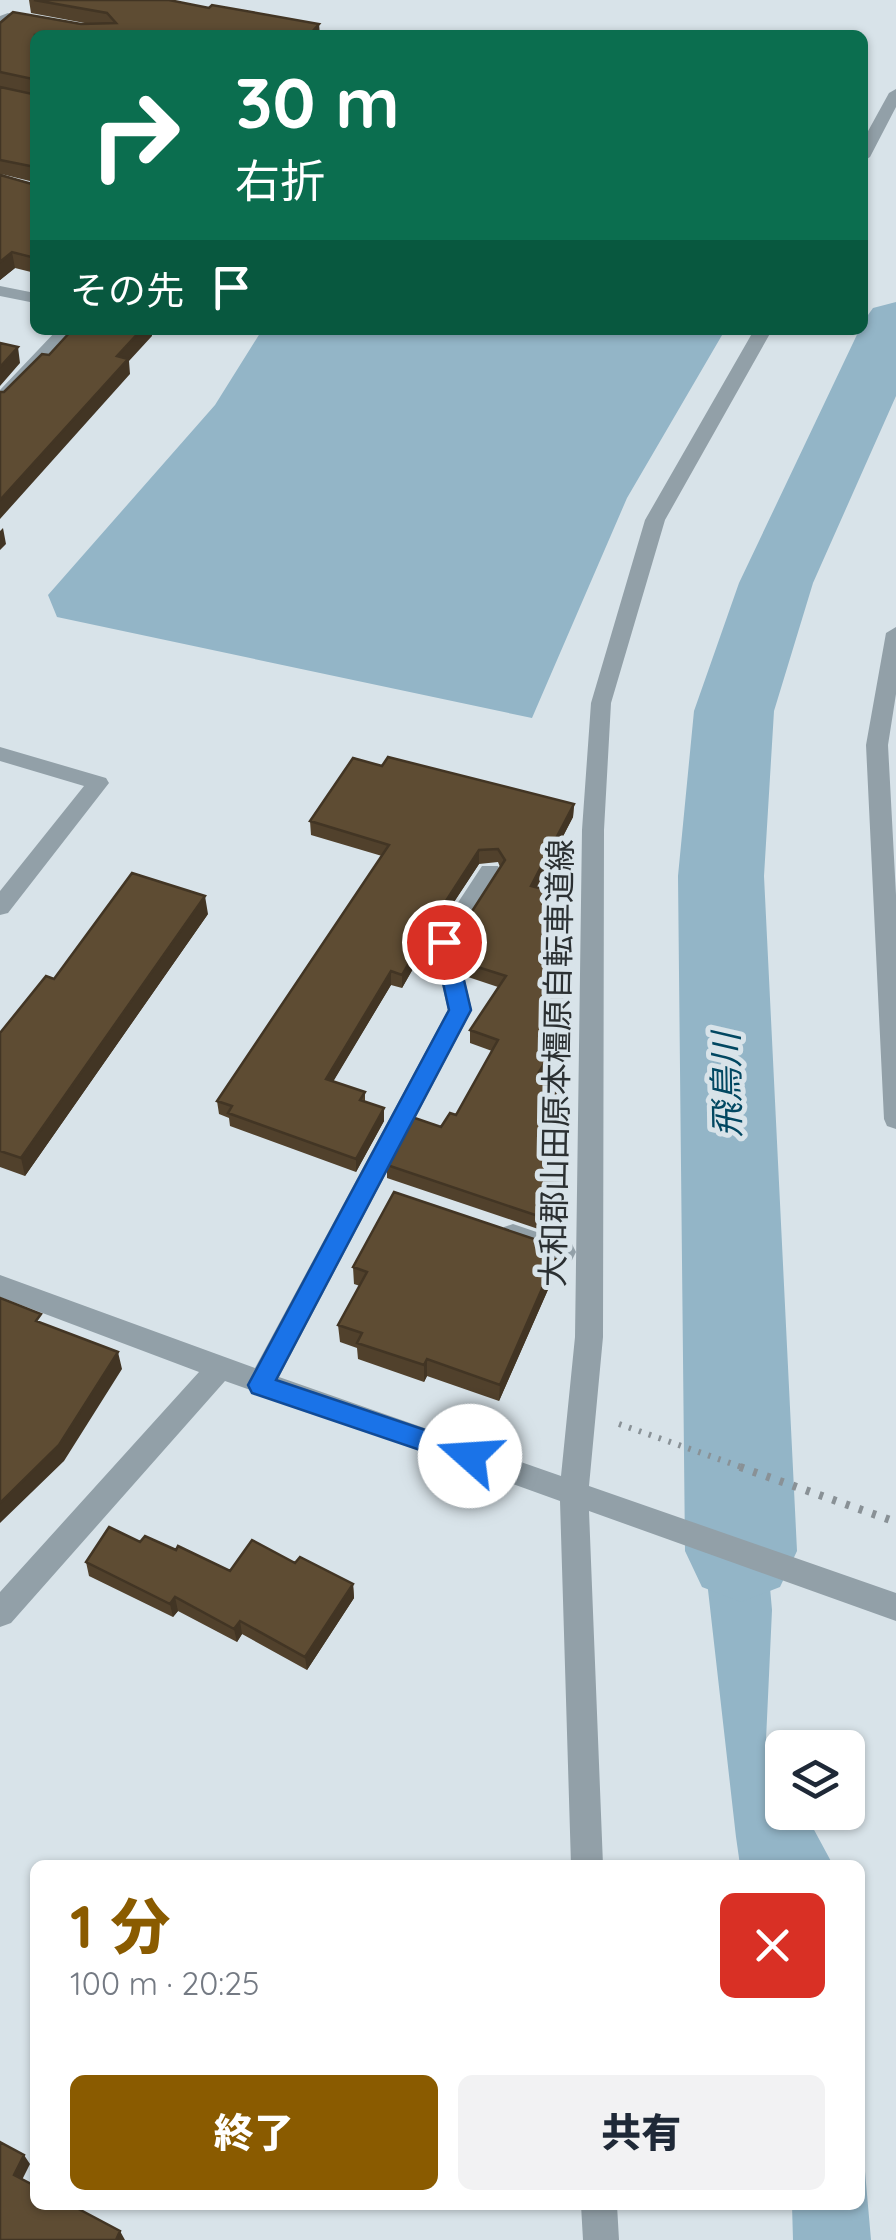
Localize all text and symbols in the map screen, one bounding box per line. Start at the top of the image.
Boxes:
text: 30 m [235,58,400,146]
icon: right [70,70,200,200]
text: 右折 [235,152,325,208]
icon: arrive [204,260,259,315]
text: その先 [70,266,184,314]
street label: 大和郡山田原本橿原自転車道線 [532,839,580,1287]
pin [402,900,487,985]
icon: arrive [417,915,472,970]
water label: 飛鳥川 [703,1028,749,1138]
position arrow [418,1404,522,1508]
map controls [765,1730,865,1830]
button: layers [765,1730,865,1830]
text: 1 分 [70,1888,170,1963]
button: close [720,1893,825,1998]
text: 100 m · 20:25 [70,1963,259,2003]
button: 終了 [70,2075,438,2190]
button: 共有 [458,2075,825,2190]

